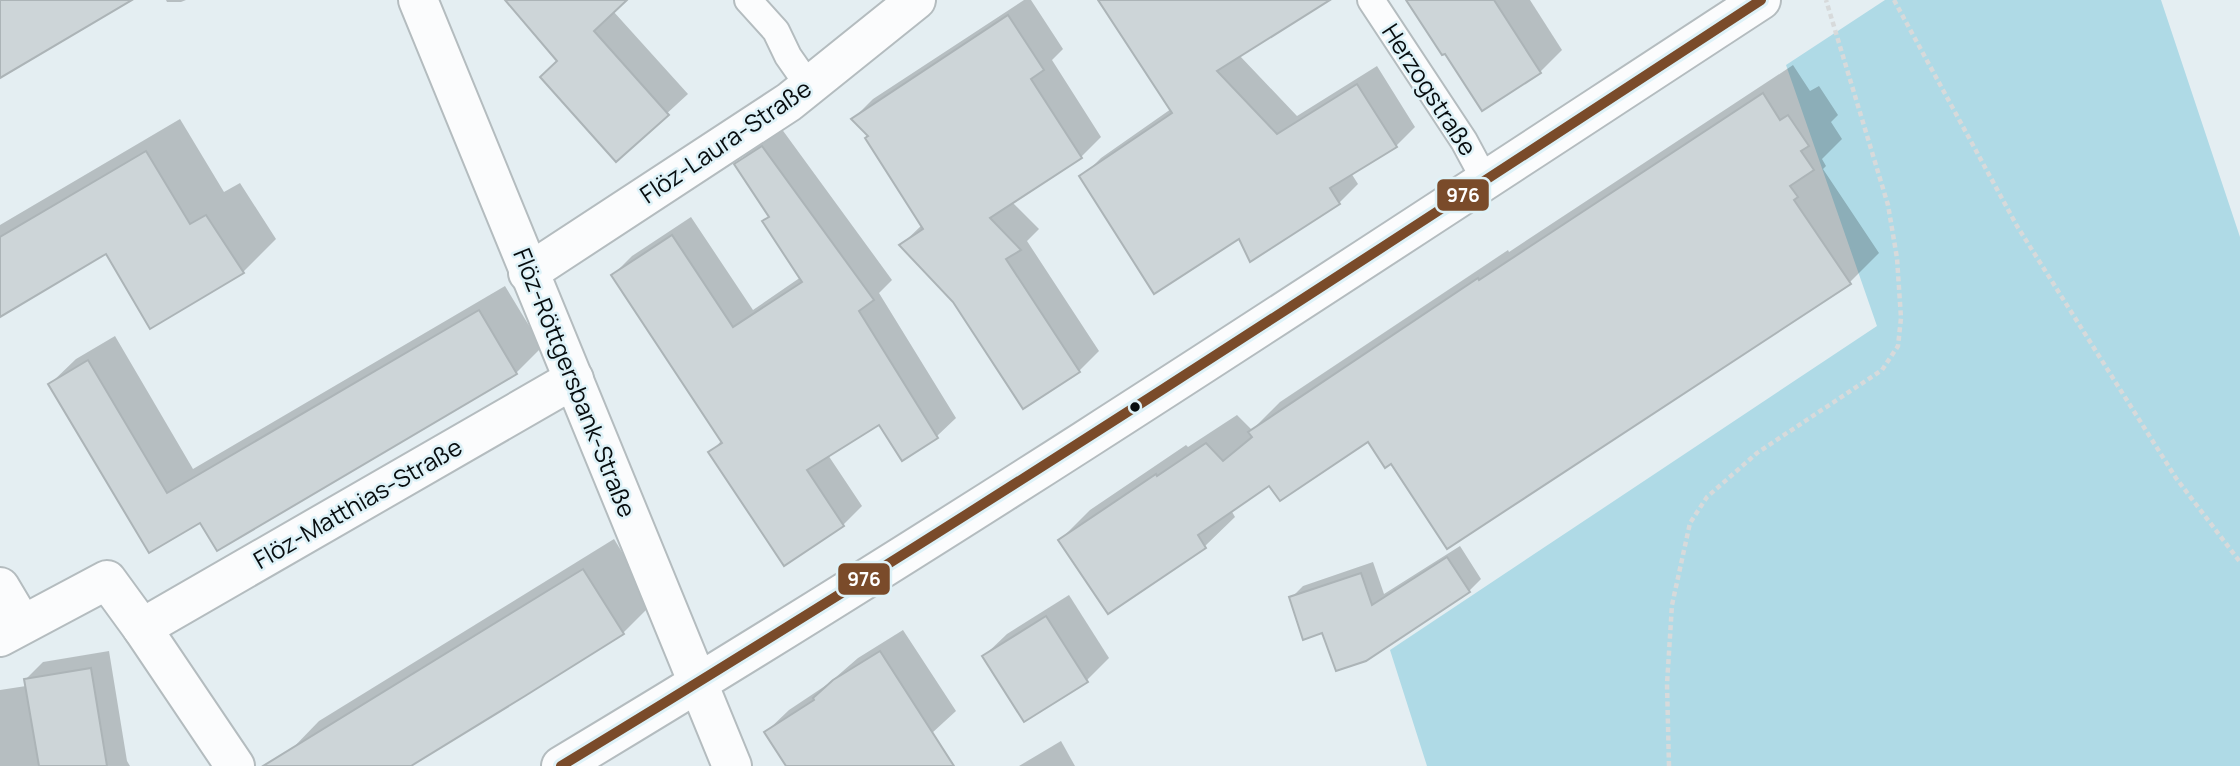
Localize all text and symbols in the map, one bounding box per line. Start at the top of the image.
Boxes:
street label: Herzogstraße [1375,17,1485,162]
street label: Flöz-Laura-Straße [633,71,817,210]
line badge: 976 [1436,178,1490,212]
text: 976 [1446,182,1480,208]
street label: Flöz-Röttgersbank-Straße [506,243,645,522]
unlabelled marker [1128,400,1142,414]
street label: Flöz-Matthias-Straße [247,429,468,576]
line badge: 976 [837,562,891,596]
text: 976 [847,566,881,592]

